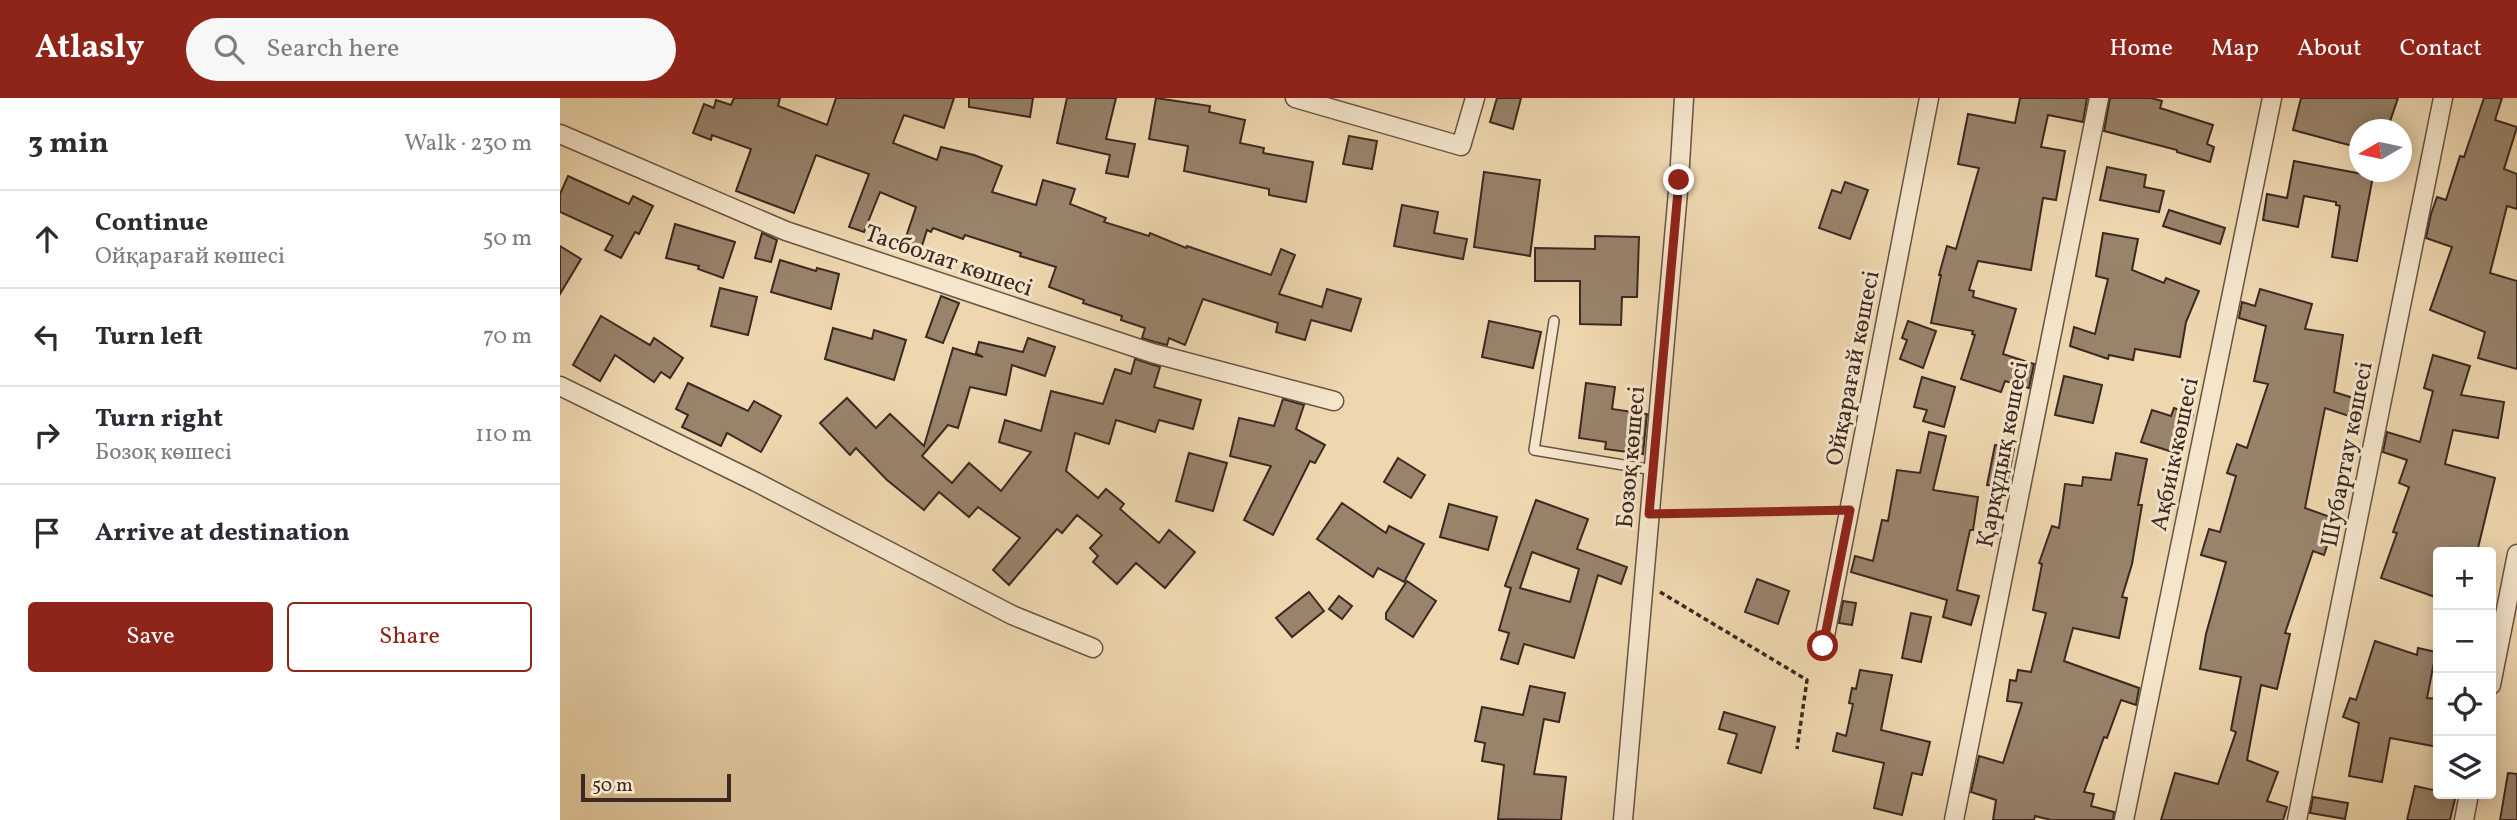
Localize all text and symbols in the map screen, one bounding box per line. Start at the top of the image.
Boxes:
search box [186,18,676,81]
text: Atlasly [35,26,144,72]
icon: search [210,30,248,68]
text: Search here [266,31,399,67]
text: Home [2109,32,2173,66]
text: Map [2211,32,2259,66]
text: About [2297,32,2362,66]
text: Contact [2400,32,2482,66]
north arrow [2349,119,2412,182]
text: 3 min [28,123,109,165]
text: Walk · 230 m [404,128,532,160]
route end [1663,164,1694,195]
text: Continue [95,205,208,241]
street label: Тасболат көшесі [860,217,1037,307]
icon: ahead [28,220,66,258]
text: 50 m [483,223,532,255]
text: Ойқарағай көшесі [95,241,285,273]
street label: Ойқарағай көшесі [1818,268,1890,469]
icon: left [28,318,66,356]
text: Turn left [95,319,203,355]
text: 70 m [483,321,532,353]
street label: Қарқұдық көшесі [1969,358,2039,551]
street label: Шубартау көшесі [2313,359,2383,550]
street label: Ақбиік көшесі [2143,374,2209,534]
street label: Бозоқ көшесі [1609,385,1655,530]
text: Turn right [95,401,223,437]
icon: right [28,416,66,454]
text: 110 m [475,419,532,451]
text: Бозоқ көшесі [95,437,232,469]
icon: arrive [28,514,66,552]
text: Arrive at destination [95,515,350,551]
map controls [2433,547,2496,799]
button: + [2433,547,2496,610]
button: Save [28,602,273,672]
button: Share [287,602,532,672]
button: − [2433,610,2496,673]
route start [1807,630,1838,661]
button: locate [2433,673,2496,736]
button: layers [2433,736,2496,799]
scale bar [581,771,732,803]
text: 50 m [592,773,633,799]

